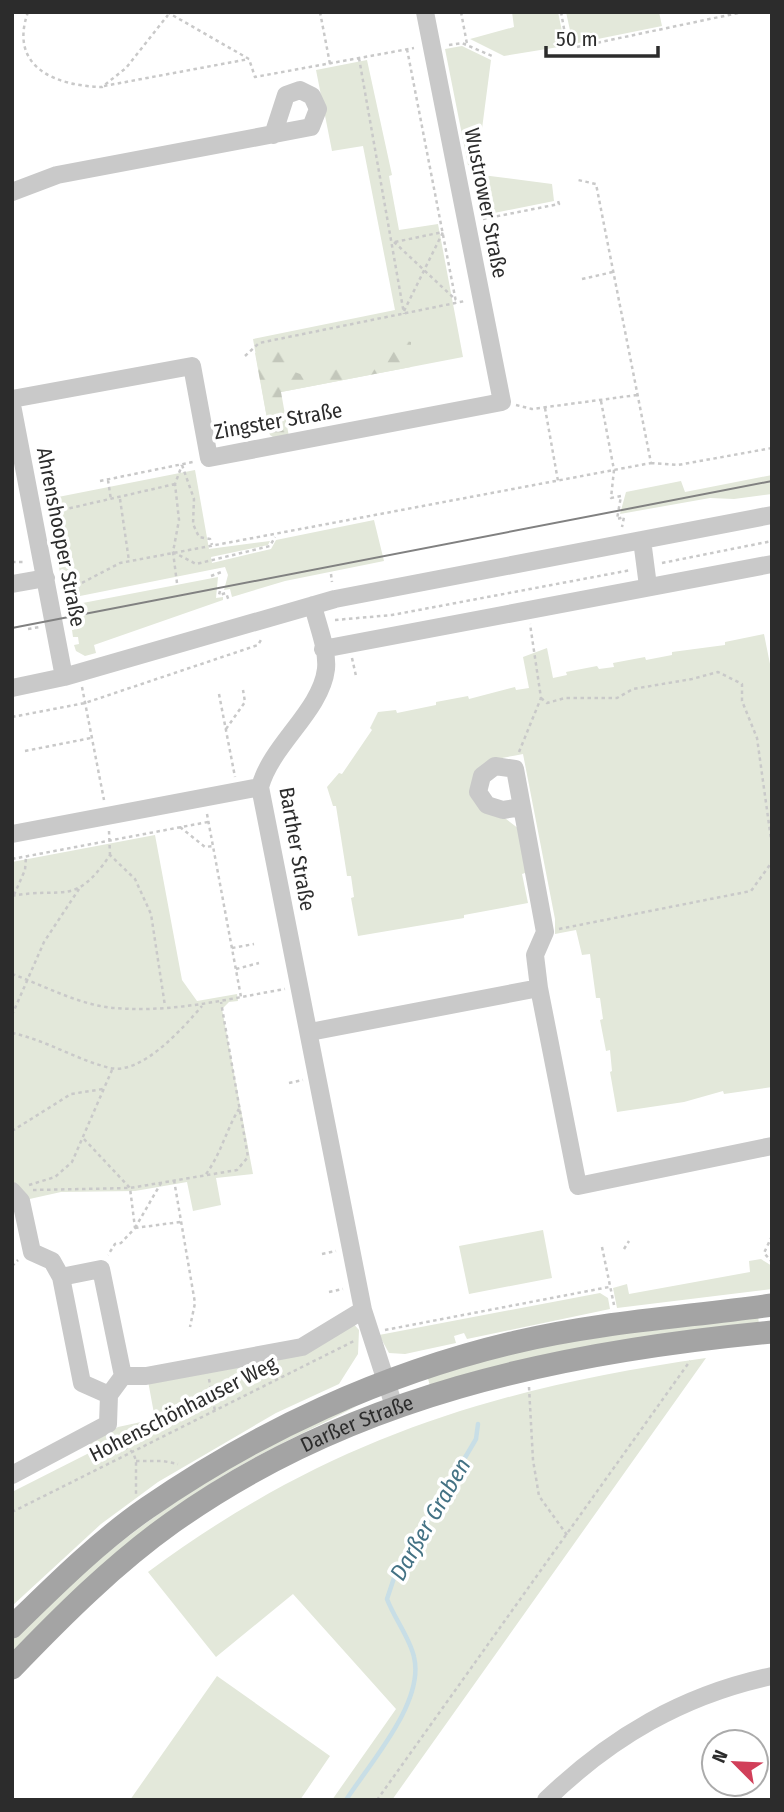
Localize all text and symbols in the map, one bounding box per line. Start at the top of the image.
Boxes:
scale bar [546,14,658,58]
text: 50 m [556,26,598,52]
street label: Wustrower Straße [459,126,513,280]
street label: Zingster Straße [212,397,344,445]
street label: Ahrenshooper Straße [31,445,91,629]
street label: Barther Straße [273,785,321,913]
street label: Hohenschönhauser Weg [85,1350,281,1468]
street label: Darßer Straße [296,1389,417,1458]
water label: Darßer Graben [384,1453,476,1585]
north arrow [700,1728,770,1798]
text: N [707,1746,733,1766]

